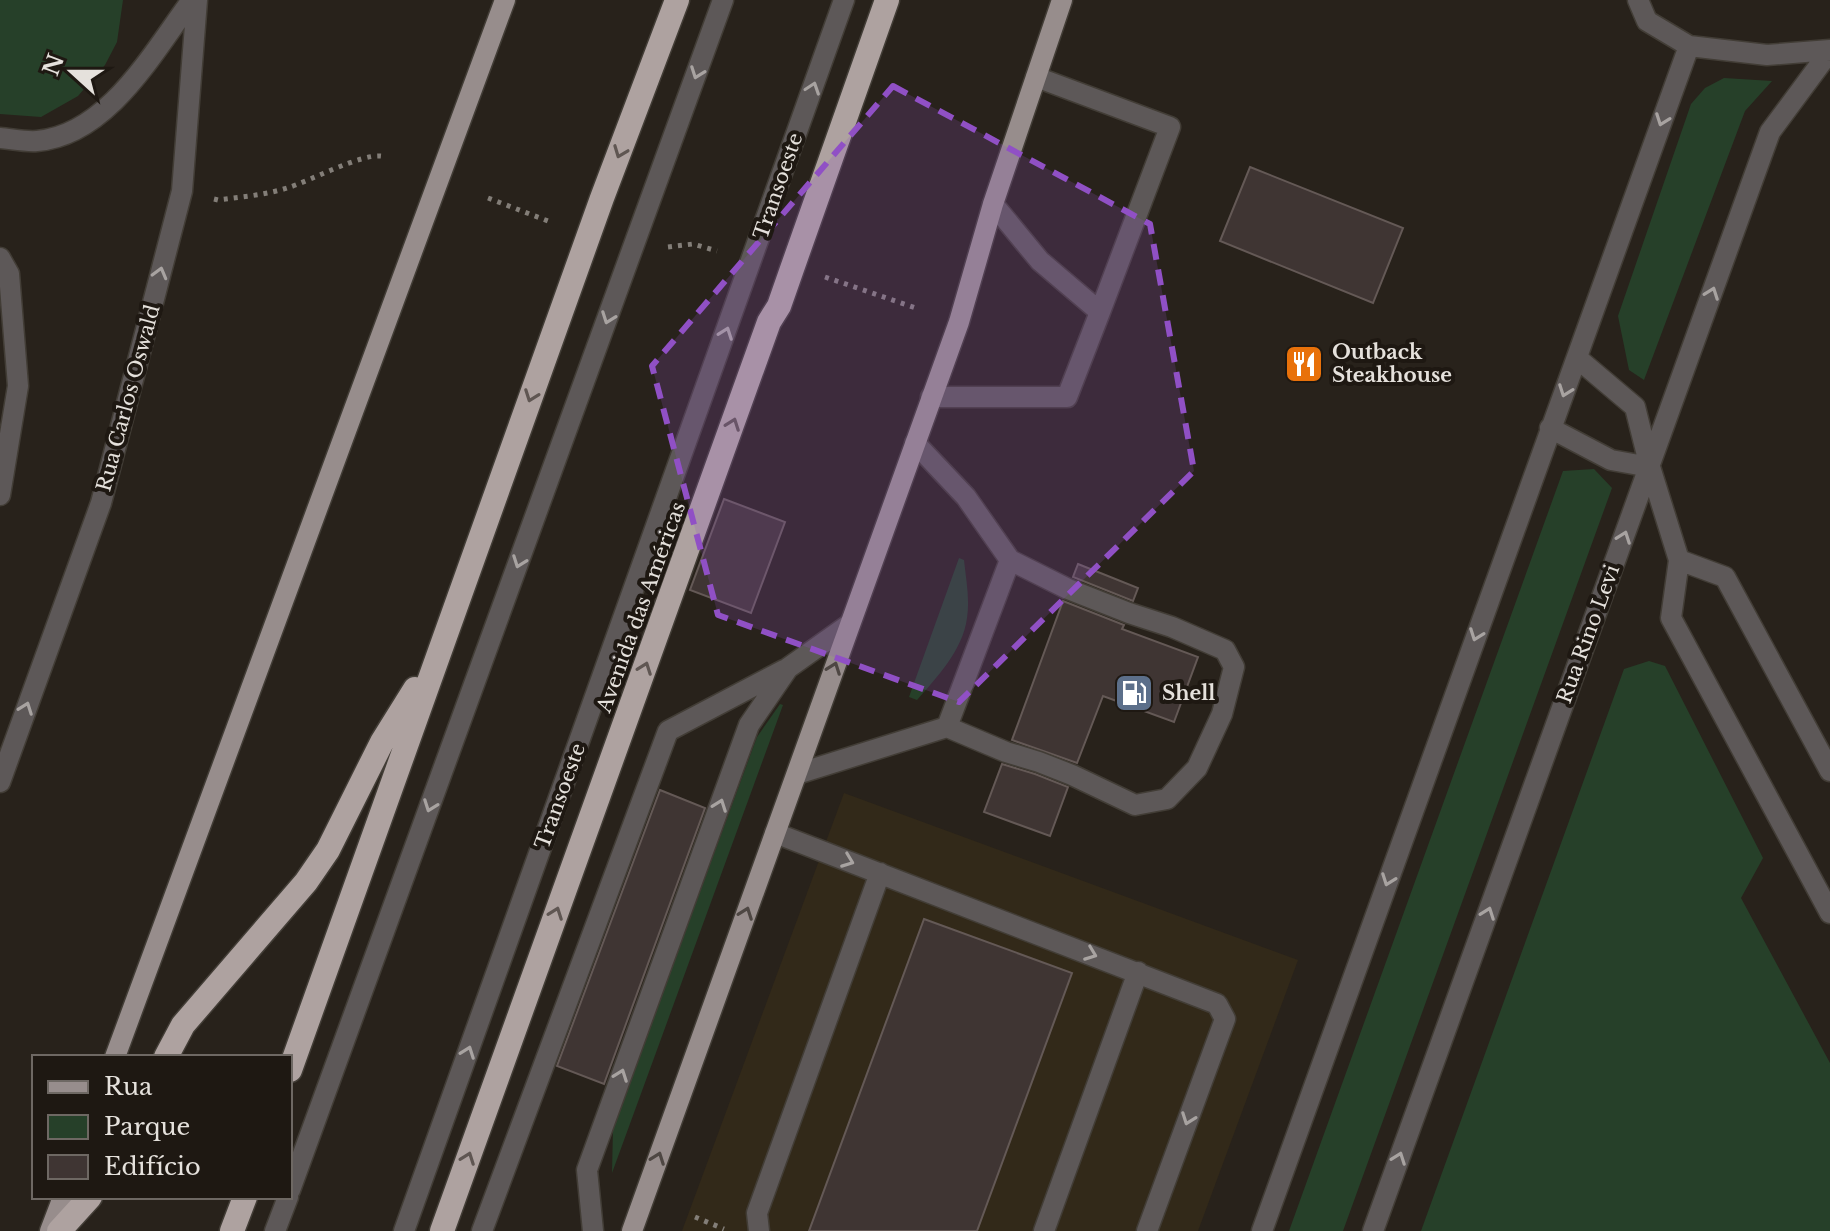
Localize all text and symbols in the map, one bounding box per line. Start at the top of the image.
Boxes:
north arrow [32,32,112,112]
text: N [37,50,70,80]
one-way arrow [690,65,706,79]
one-way arrow [803,82,819,96]
one-way arrow [1656,112,1672,126]
street label: Transoeste [749,130,807,242]
one-way arrow [613,144,630,158]
one-way arrow [151,266,168,280]
one-way arrow [1702,286,1719,300]
street label: Rua Carlos Oswald [91,302,165,494]
one-way arrow [601,310,618,324]
one-way arrow [716,327,733,341]
place label: Outback Steakhouse [1332,340,1452,387]
restaurant icon: Outback Steakhouse [1283,343,1325,385]
one-way arrow [1558,383,1574,397]
one-way arrow [524,388,541,402]
one-way arrow [723,417,739,431]
street label: Avenida das Américas [591,498,690,717]
one-way arrow [1614,531,1630,545]
one-way arrow [512,554,529,568]
street label: Rua Rino Levi [1552,561,1624,707]
one-way arrow [1469,627,1486,641]
one-way arrow [635,662,651,676]
one-way arrow [825,662,841,676]
fuel station icon: Shell [1113,672,1155,714]
place label: Shell [1162,681,1215,705]
one-way arrow [17,702,33,716]
street label: Transoeste [530,740,590,852]
one-way arrow [423,798,440,812]
one-way arrow [710,799,727,813]
one-way arrow [840,851,854,868]
one-way arrow [1381,872,1398,886]
one-way arrow [547,907,563,921]
one-way arrow [736,907,753,921]
one-way arrow [1478,907,1494,921]
one-way arrow [1083,944,1097,960]
one-way arrow [458,1046,475,1060]
legend [32,1055,292,1199]
one-way arrow [612,1069,628,1083]
text: Rua [104,1072,153,1101]
one-way arrow [1181,1111,1198,1125]
text: Parque [104,1112,190,1141]
one-way arrow [459,1151,475,1165]
one-way arrow [648,1151,665,1165]
one-way arrow [1389,1151,1406,1165]
text: Edifício [104,1152,201,1181]

